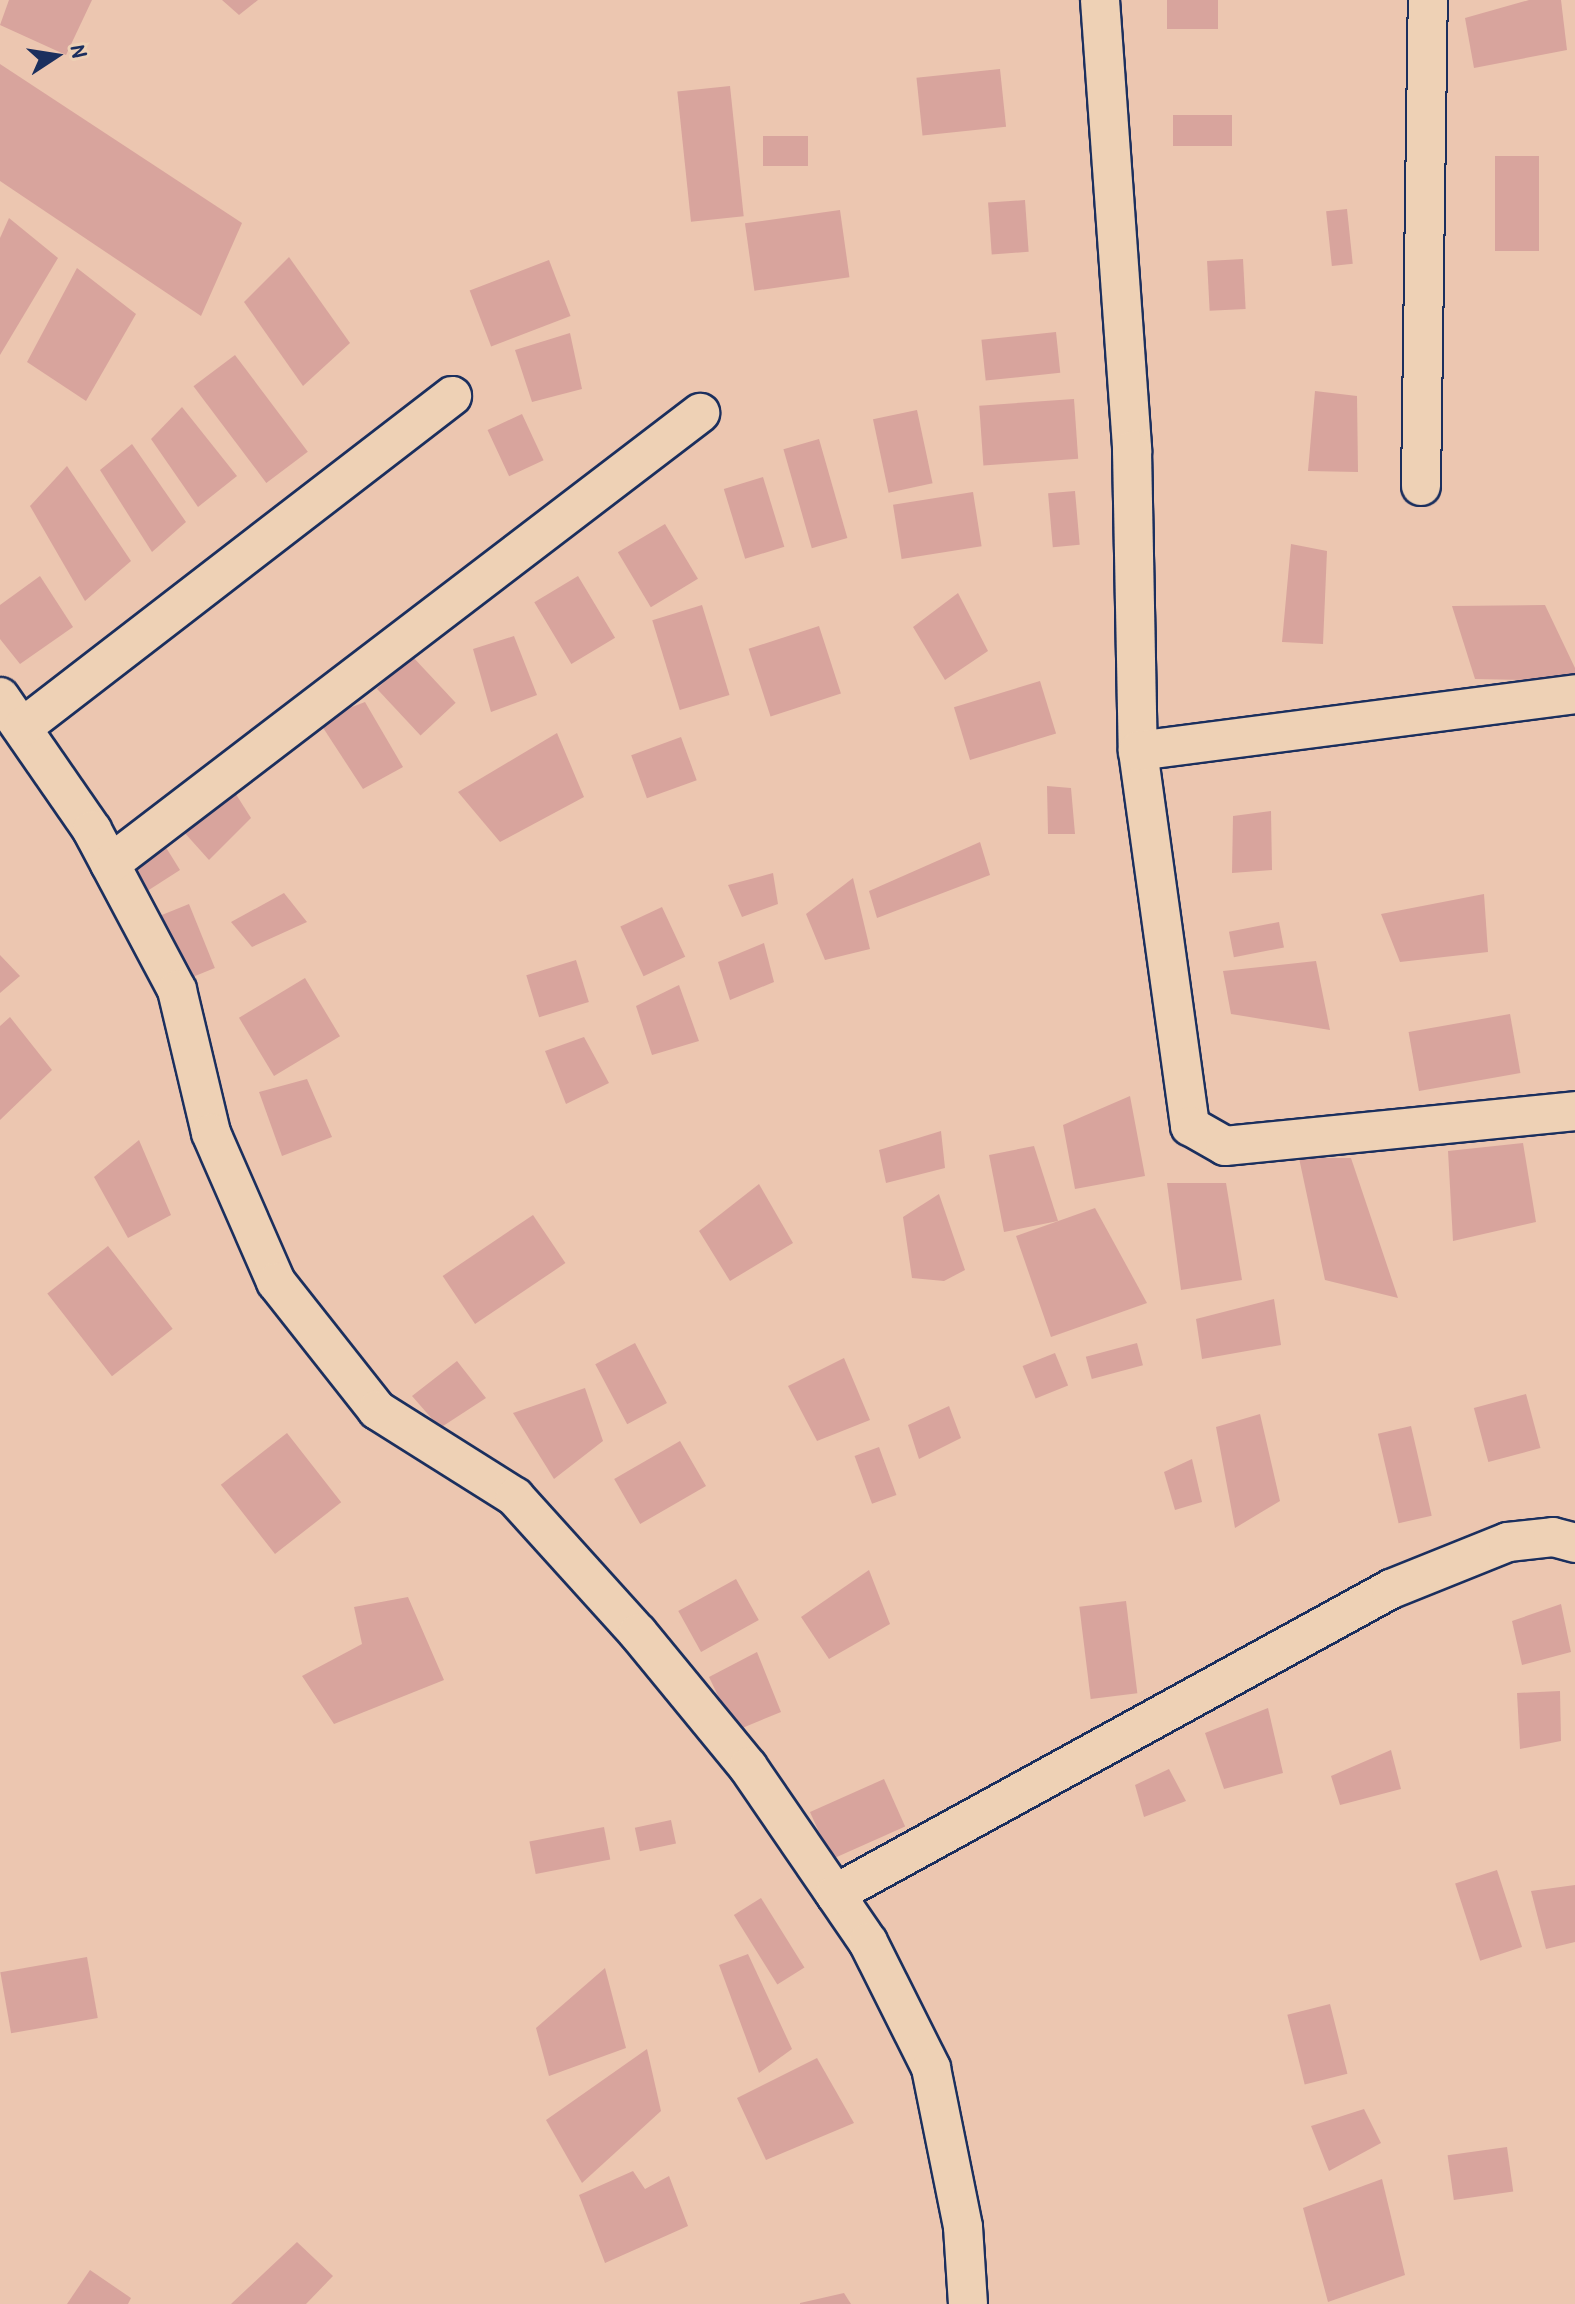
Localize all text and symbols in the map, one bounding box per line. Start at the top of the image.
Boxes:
north arrow [16,16,96,96]
text: N [64,42,95,60]

